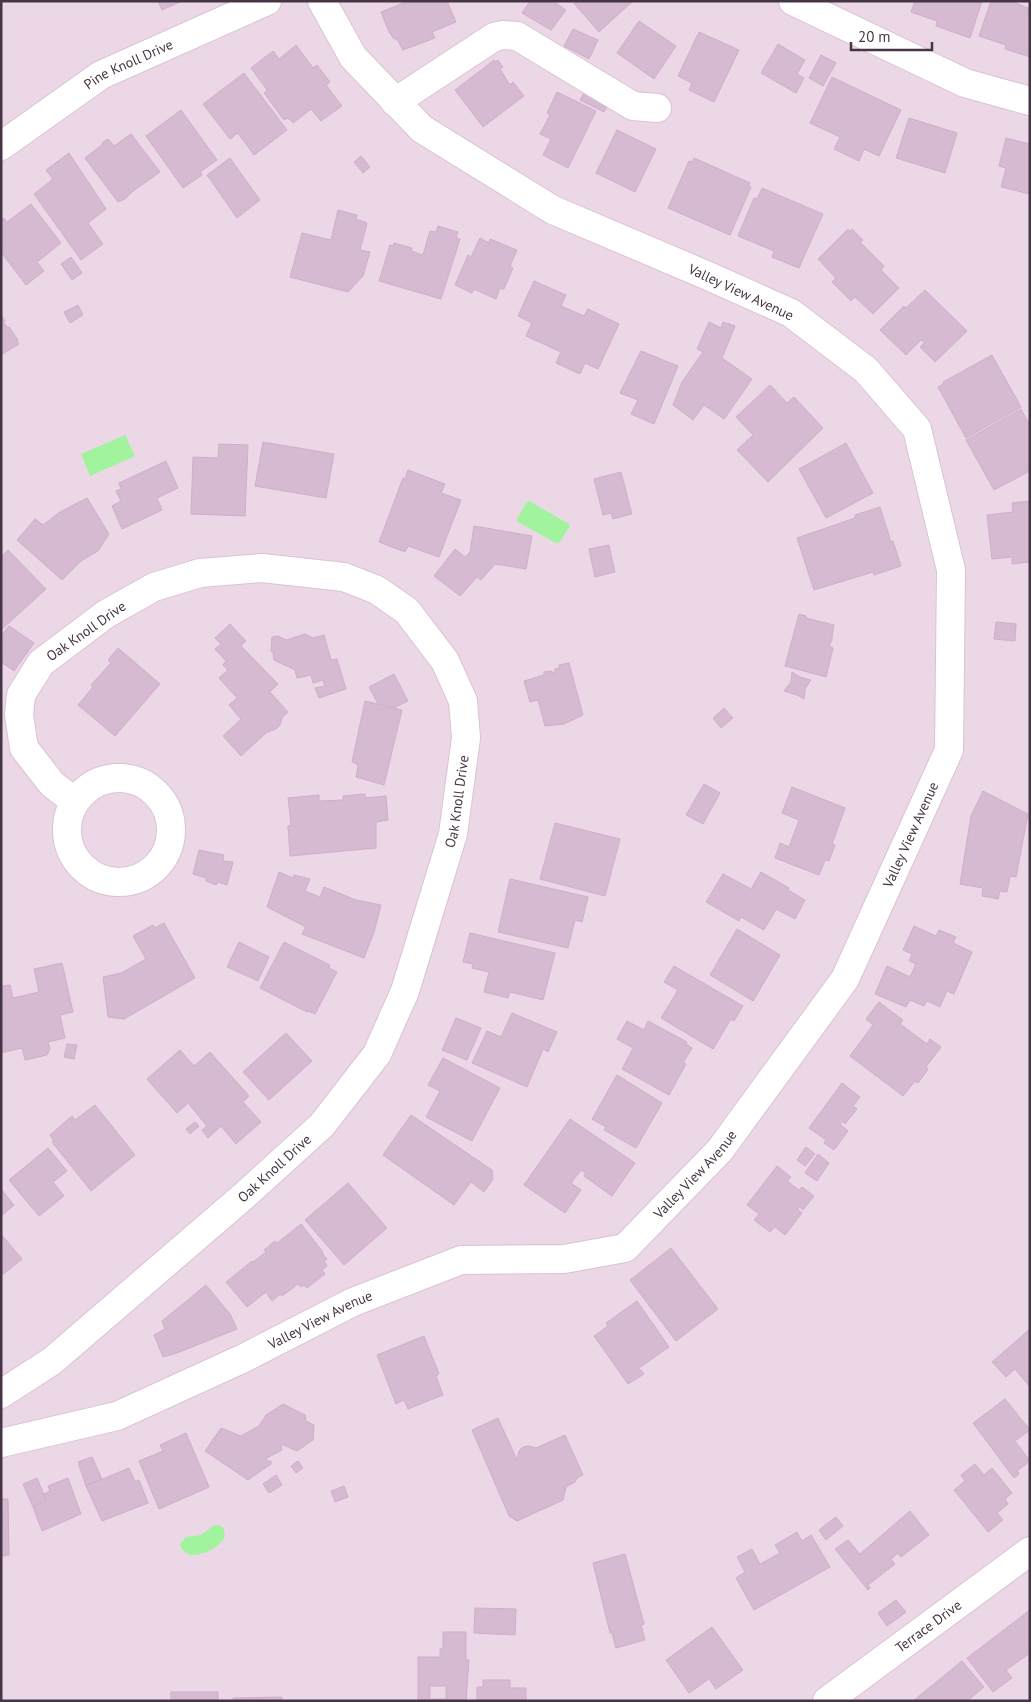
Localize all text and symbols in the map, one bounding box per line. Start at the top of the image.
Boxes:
scale bar [851,20,932,52]
text: 20 m [858,27,891,46]
street label: Pine Knoll Drive [80,35,176,93]
street label: Valley View Avenue [685,259,797,324]
street label: Oak Knoll Drive [43,597,129,665]
street label: Oak Knoll Drive [440,754,473,850]
street label: Valley View Avenue [878,779,942,891]
street label: Valley View Avenue [649,1126,741,1223]
street label: Oak Knoll Drive [234,1130,315,1206]
street label: Valley View Avenue [264,1286,375,1354]
street label: Terrace Drive [892,1596,965,1657]

